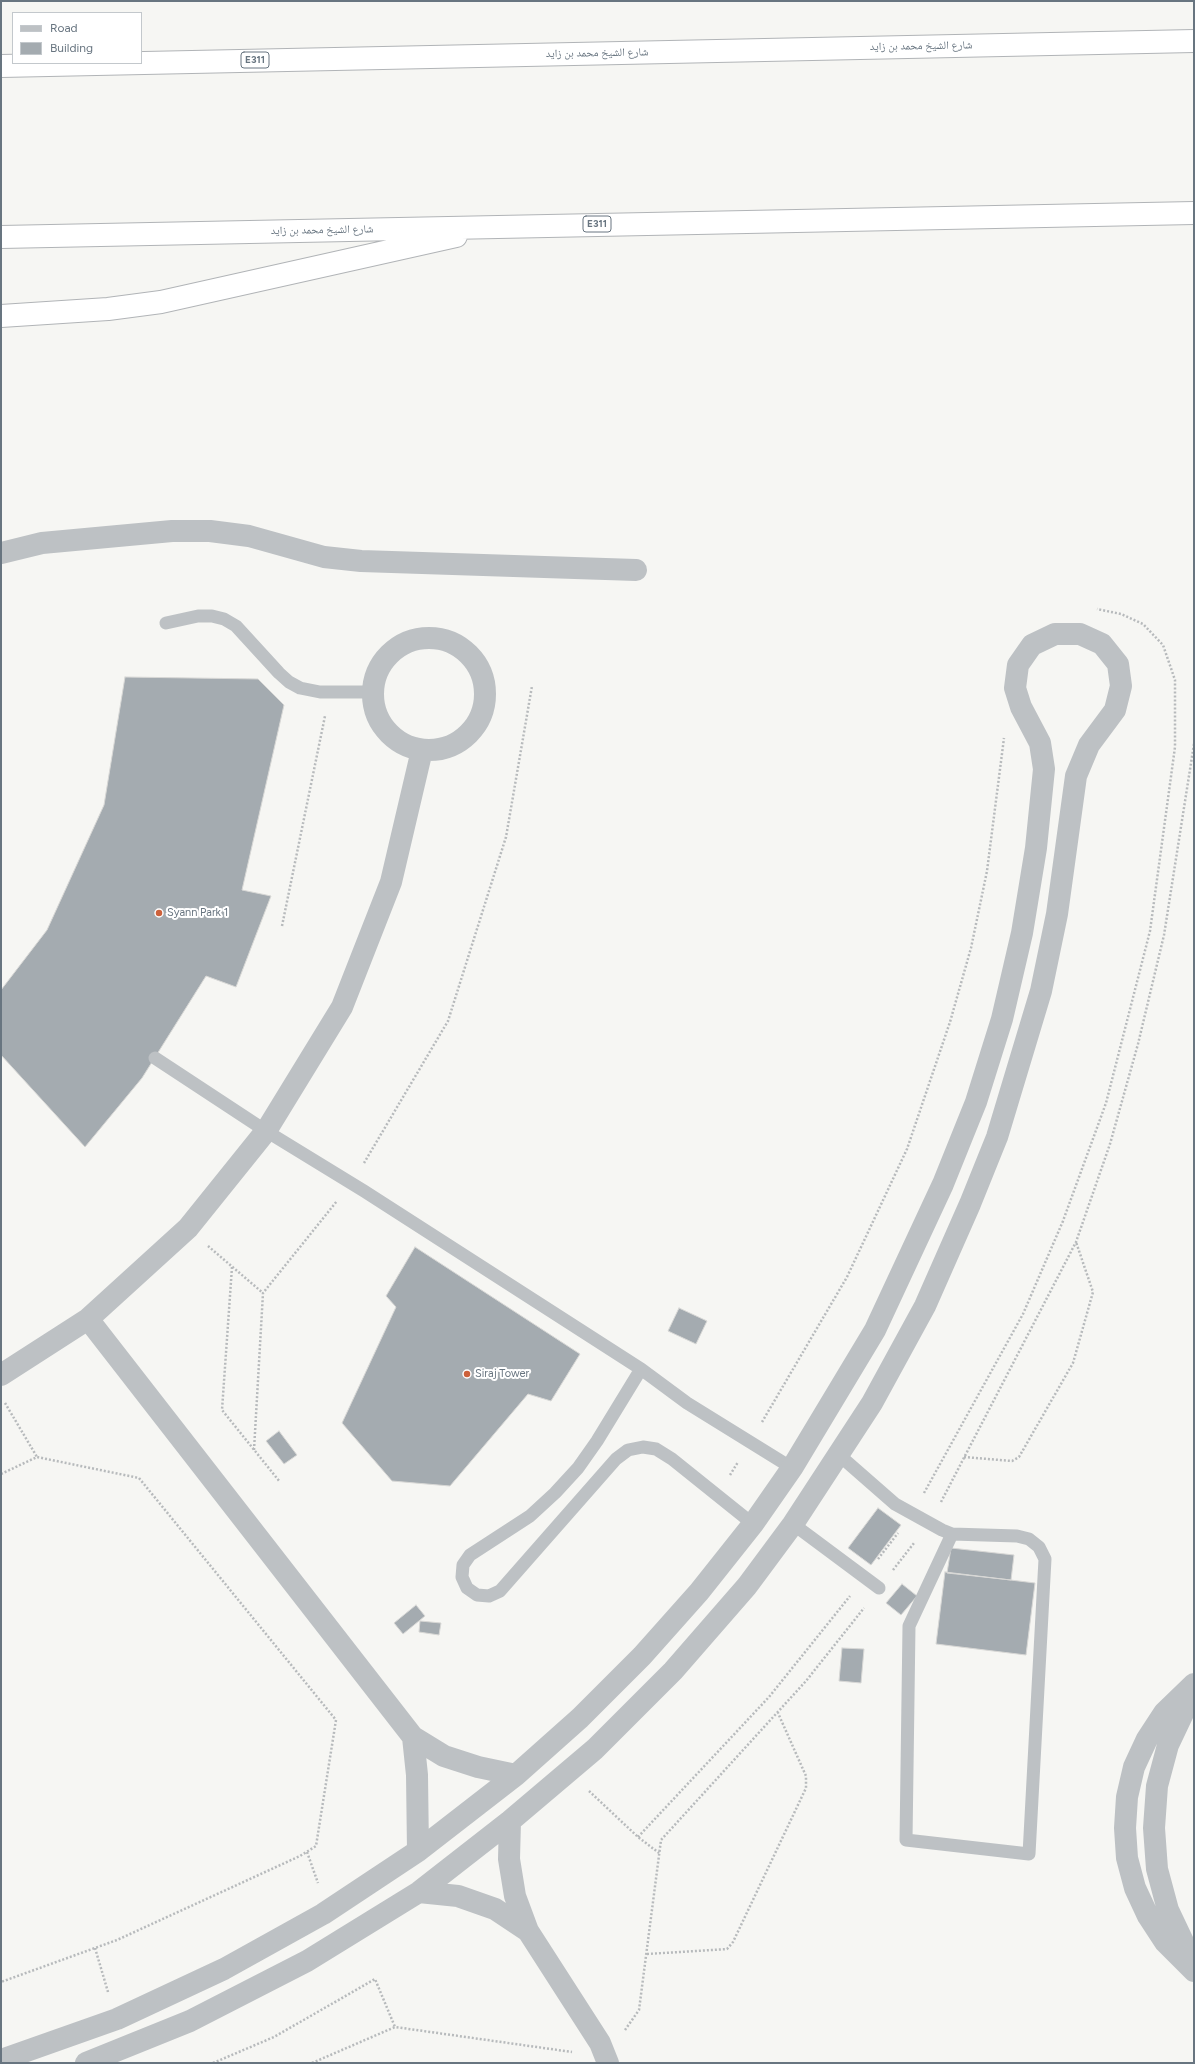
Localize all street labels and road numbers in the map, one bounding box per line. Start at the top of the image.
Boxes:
street label: شارع الشيخ محمد بن زايد [870,39,972,53]
street label: شارع الشيخ محمد بن زايد [546,46,648,60]
road number: E311 [241,52,269,68]
road number: E311 [583,216,611,232]
street label: شارع الشيخ محمد بن زايد [271,223,373,237]

